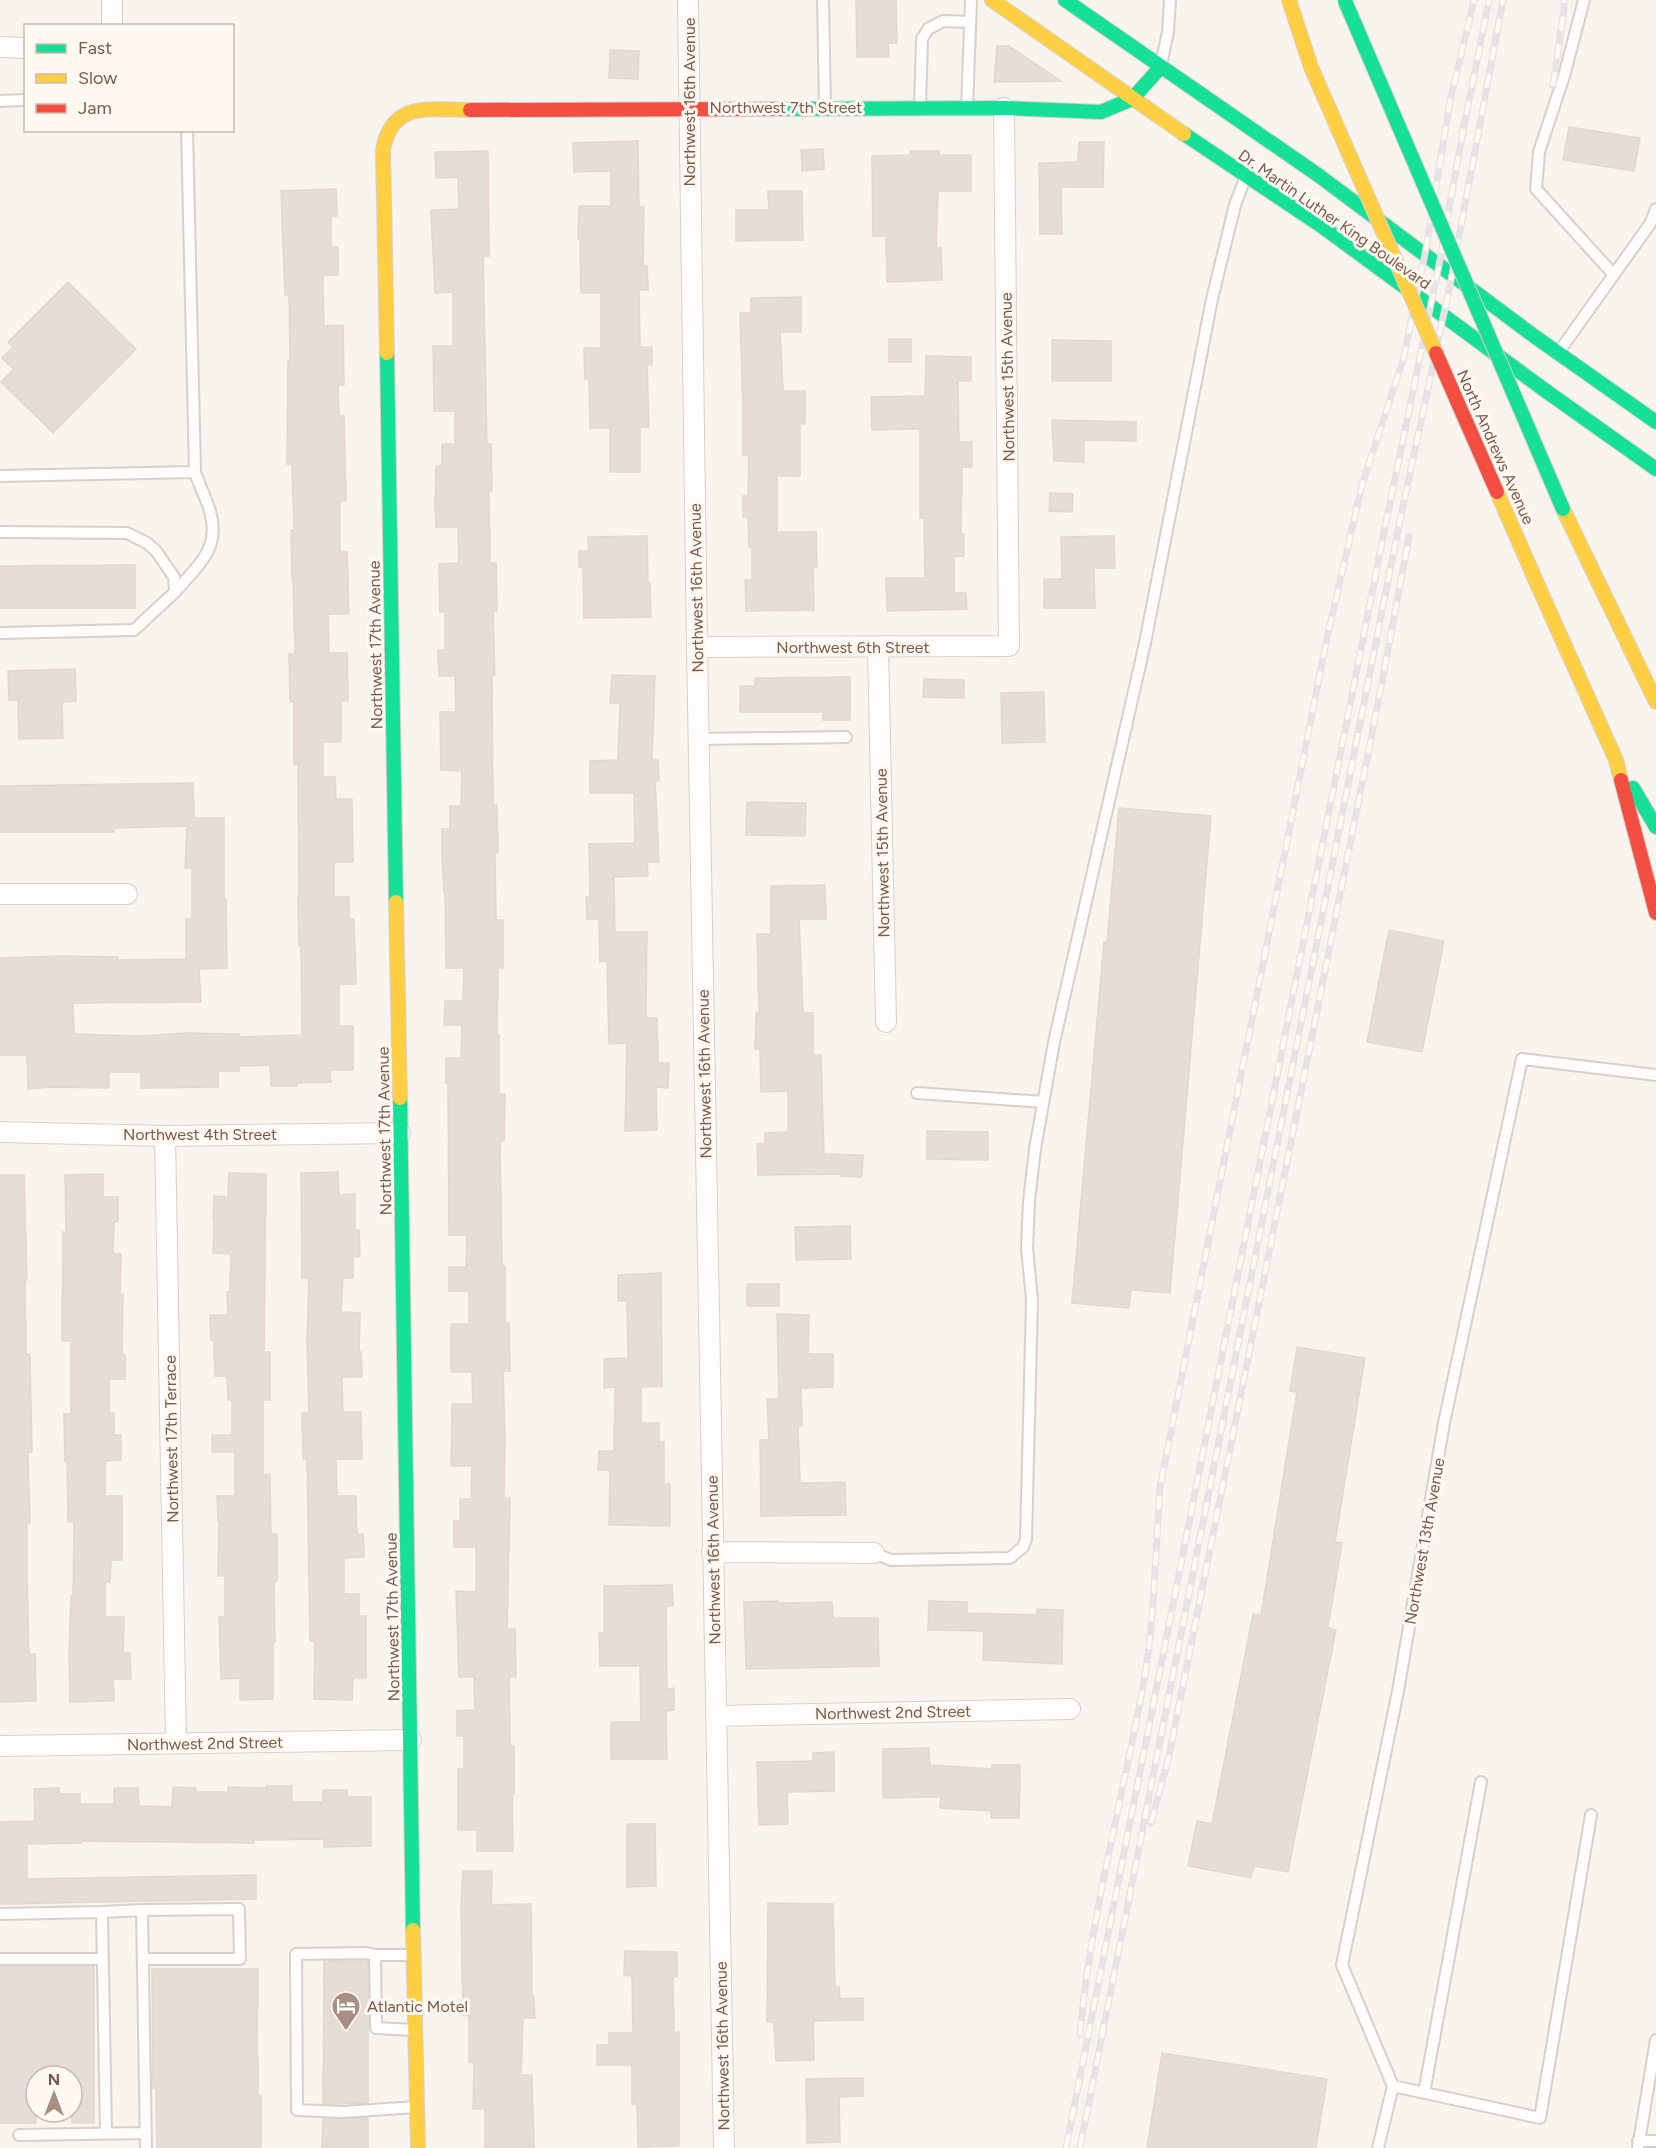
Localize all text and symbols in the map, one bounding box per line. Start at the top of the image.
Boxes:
street label: Northwest 16th Avenue [680,17,699,187]
legend [24,24,234,132]
text: Fast [78,37,112,59]
text: Slow [78,67,117,89]
text: Jam [78,97,112,119]
street label: Northwest 7th Street [710,98,862,117]
street label: Dr. Martin Luther King Boulevard [1235,145,1435,293]
street label: Northwest 15th Avenue [997,292,1018,462]
street label: North Andrews Avenue [1453,367,1538,528]
street label: Northwest 16th Avenue [686,503,707,673]
street label: Northwest 17th Avenue [365,560,386,730]
street label: Northwest 6th Street [776,638,930,657]
street label: Northwest 15th Avenue [872,768,893,938]
street label: Northwest 16th Avenue [694,989,715,1159]
street label: Northwest 17th Avenue [374,1046,395,1216]
street label: Northwest 4th Street [123,1125,277,1144]
street label: Northwest 17th Terrace [161,1355,182,1523]
street label: Northwest 13th Avenue [1400,1456,1449,1626]
street label: Northwest 16th Avenue [703,1475,724,1645]
street label: Northwest 17th Avenue [382,1532,403,1702]
street label: Northwest 2nd Street [815,1702,971,1723]
street label: Northwest 2nd Street [127,1733,283,1754]
street label: Northwest 16th Avenue [712,1961,733,2131]
hotel icon: Atlantic Motel [330,1990,362,2032]
place label: Atlantic Motel [367,1997,468,2016]
north arrow [24,2064,84,2124]
text: N [48,2070,60,2089]

